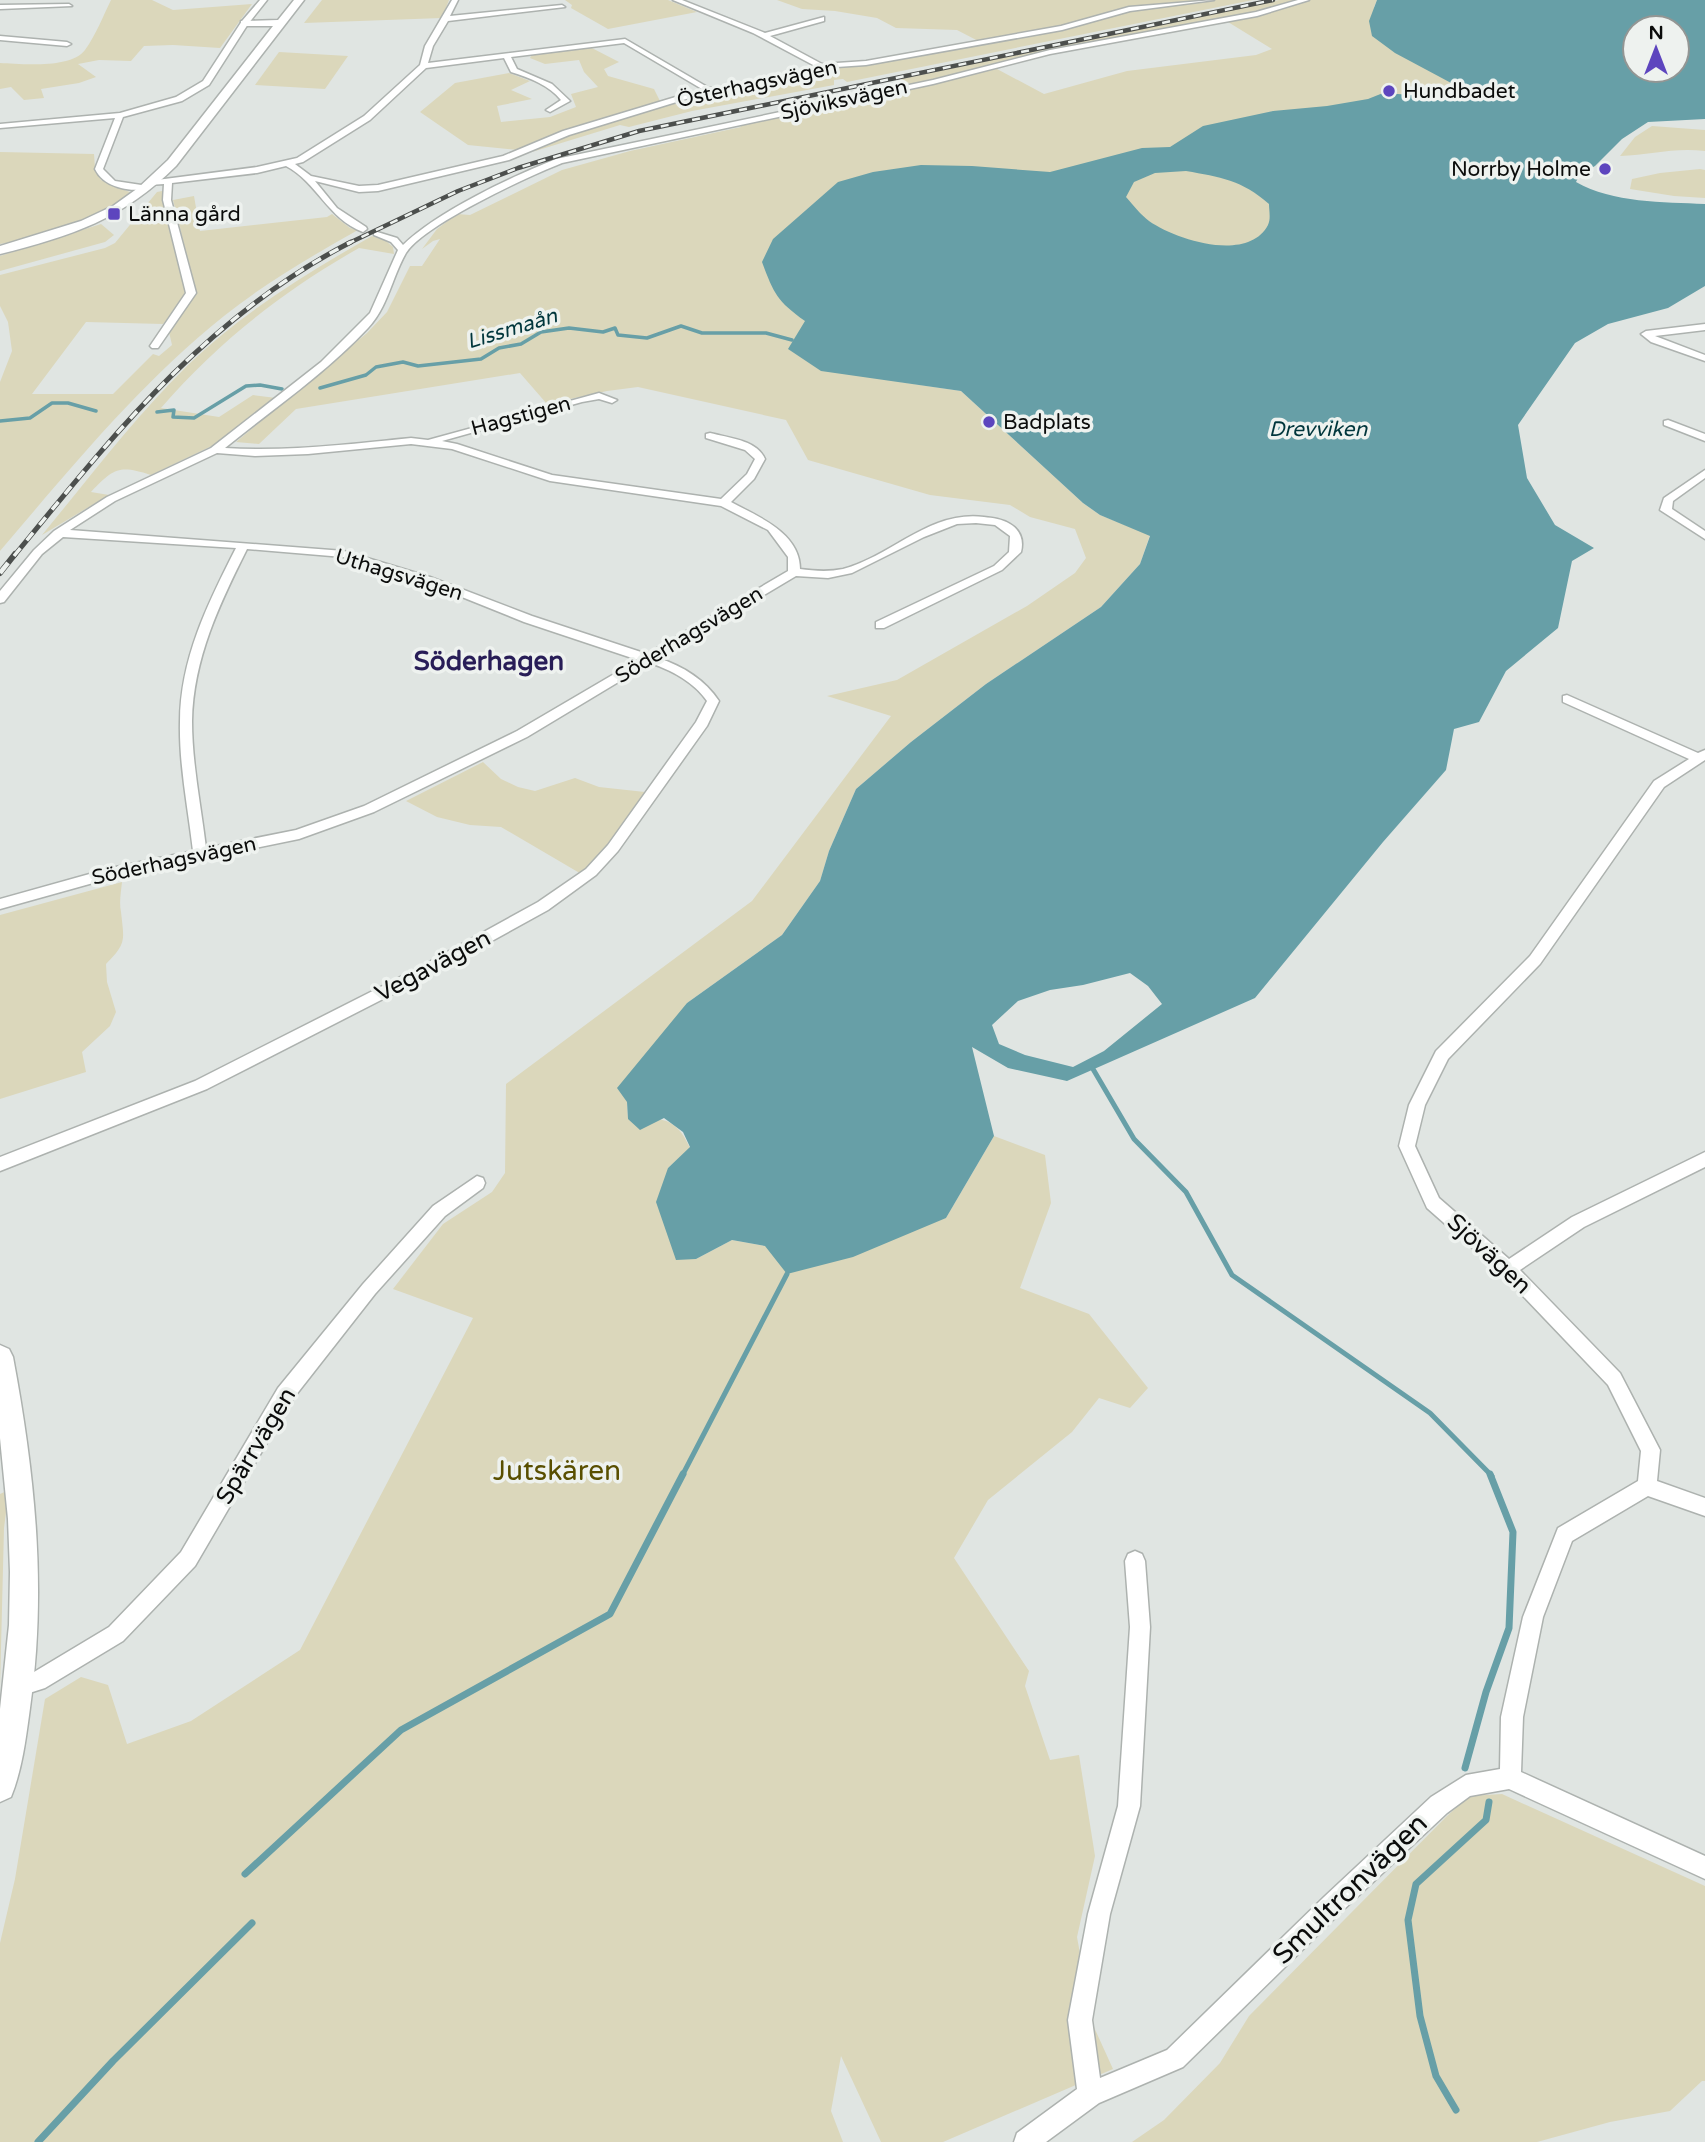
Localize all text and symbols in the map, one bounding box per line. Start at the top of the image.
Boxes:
north arrow [1621,14,1691,84]
text: N [1648,22,1664,44]
street label: Österhagsvägen [675,55,839,113]
street label: Sjöviksvägen [778,74,910,126]
place label: Hundbadet [1403,79,1516,104]
marker: Hundbadet [1381,83,1397,99]
place label: Norrby Holme [1451,157,1591,182]
marker: Norrby Holme [1597,161,1613,177]
place label: Länna gård [128,202,241,227]
marker: Länna gård [106,206,122,222]
water label: Lissmaån [464,303,561,355]
street label: Hagstigen [468,391,574,441]
place label: Badplats [1003,410,1091,435]
marker: Badplats [981,414,997,430]
water label: Drevviken [1269,417,1368,442]
street label: Uthagsvägen [332,544,466,606]
street label: Söderhagsvägen [611,581,767,689]
district label: Söderhagen [414,646,564,677]
street label: Söderhagsvägen [89,831,259,891]
street label: Vegavägen [370,923,496,1009]
street label: Sjövägen [1441,1208,1537,1300]
street label: Spärrvägen [210,1382,302,1510]
park label: Jutskären [493,1454,621,1488]
street label: Smultronvägen [1265,1806,1435,1972]

